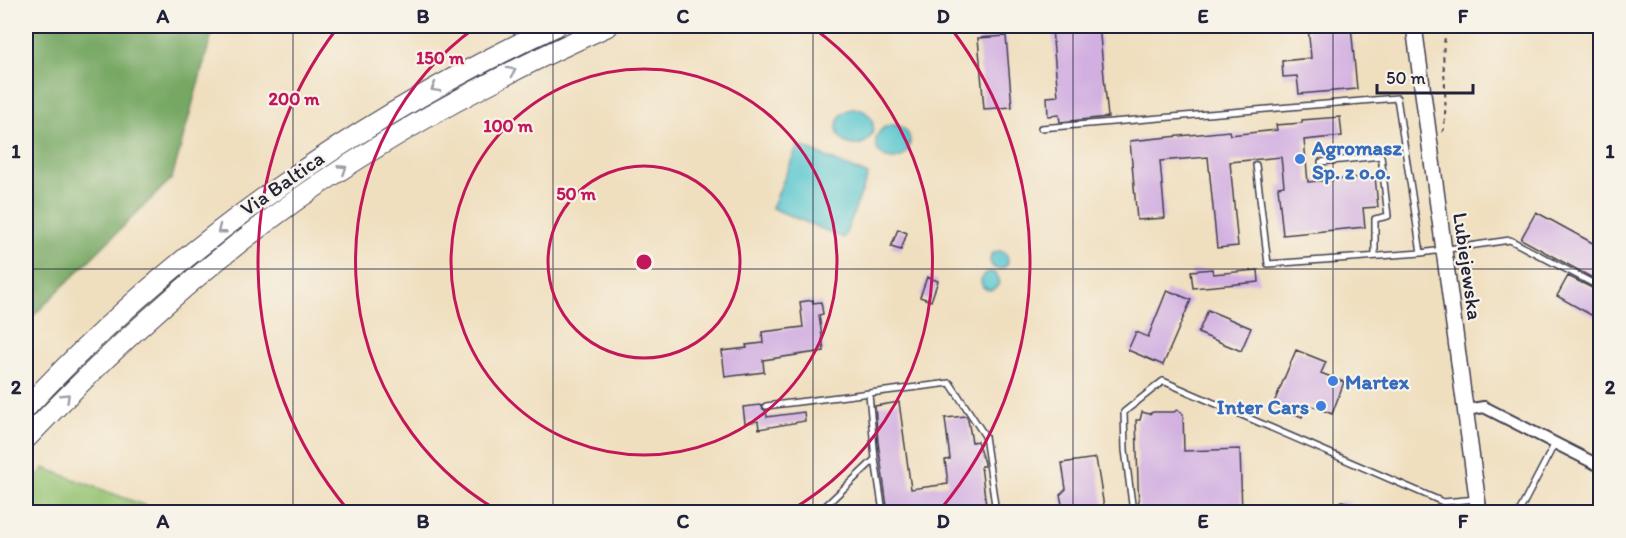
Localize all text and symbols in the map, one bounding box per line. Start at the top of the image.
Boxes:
text: A [156,4,170,28]
text: B [417,4,430,28]
text: C [677,4,690,28]
text: D [936,4,950,28]
text: E [1197,4,1209,28]
text: F [1458,4,1469,28]
text: 150 m [416,47,465,69]
scale bar [1377,57,1473,95]
one-way arrow [506,67,516,78]
text: 50 m [1386,67,1426,89]
one-way arrow [431,81,442,92]
text: 200 m [269,88,320,110]
text: 100 m [483,115,534,137]
place label: Agromasz Sp. z o.o. [1311,135,1402,185]
text: 1 [11,139,21,163]
text: 1 [1605,139,1615,163]
street label: Via Baltica [235,145,329,221]
marker: Agromasz Sp. z o.o. [1293,152,1307,166]
one-way arrow [337,165,348,176]
text: 50 m [556,183,597,205]
street label: Lubiejewska [1448,211,1488,321]
one-way arrow [217,223,228,234]
centre of rings [634,252,654,272]
place label: Martex [1345,369,1410,394]
marker: Martex [1326,374,1340,388]
text: 2 [11,375,22,399]
text: 2 [1605,375,1616,399]
one-way arrow [59,393,70,403]
place label: Inter Cars [1217,394,1309,419]
marker: Inter Cars [1314,399,1328,413]
text: A [156,509,170,533]
text: B [417,509,430,533]
text: C [677,509,690,533]
text: D [936,509,950,533]
text: E [1197,509,1209,533]
text: F [1458,509,1469,533]

